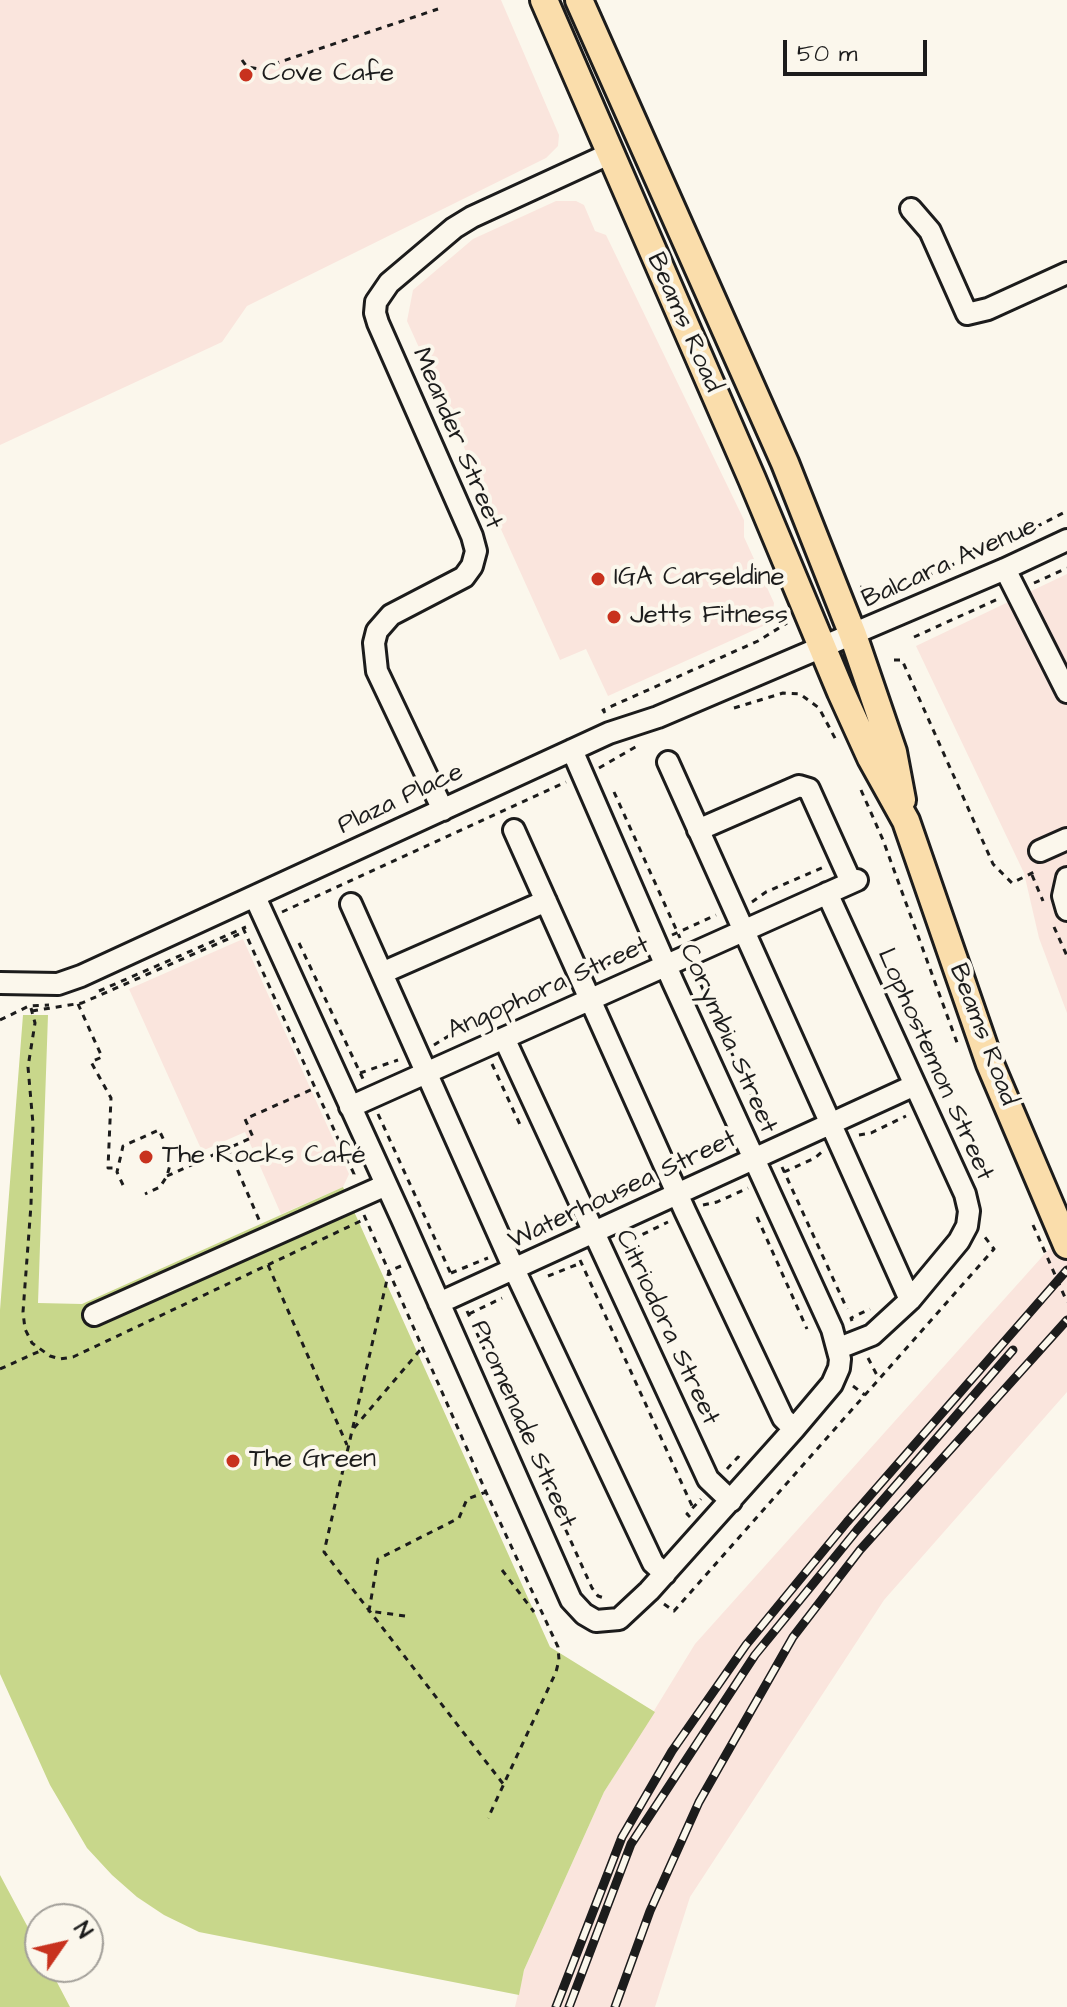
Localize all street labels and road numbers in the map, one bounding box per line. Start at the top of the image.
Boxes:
street label: Beams Road [638,249,728,397]
street label: Meander Street [404,344,508,534]
street label: Balcara Avenue [858,512,1042,616]
street label: Plaza Place [333,757,469,843]
street label: Angophora Street [443,930,655,1048]
street label: Corymbia Street [671,939,783,1139]
street label: Lophostemon Street [869,944,999,1186]
street label: Beams Road [941,960,1023,1110]
street label: Waterhousea Street [504,1124,742,1258]
street label: Citriodora Street [607,1225,725,1431]
street label: Promenade Street [462,1316,582,1534]

